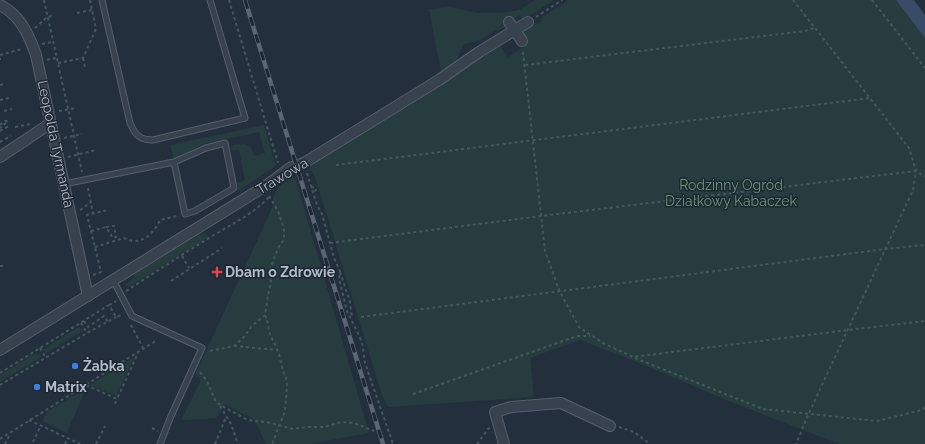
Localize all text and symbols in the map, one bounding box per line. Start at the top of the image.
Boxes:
street label: Leopolda Tyrmanda [35,79,77,209]
street label: Trawowa [253,154,311,198]
park label: Rodzinny Ogród Działkowy Kabaczek [665,177,798,209]
place label: Dbam o Zdrowie [225,264,336,280]
marker: Dbam o Zdrowie [212,267,222,277]
place label: Żabka [83,357,124,374]
marker: Żabka [70,361,80,371]
place label: Matrix [45,379,87,395]
marker: Matrix [32,382,42,392]

